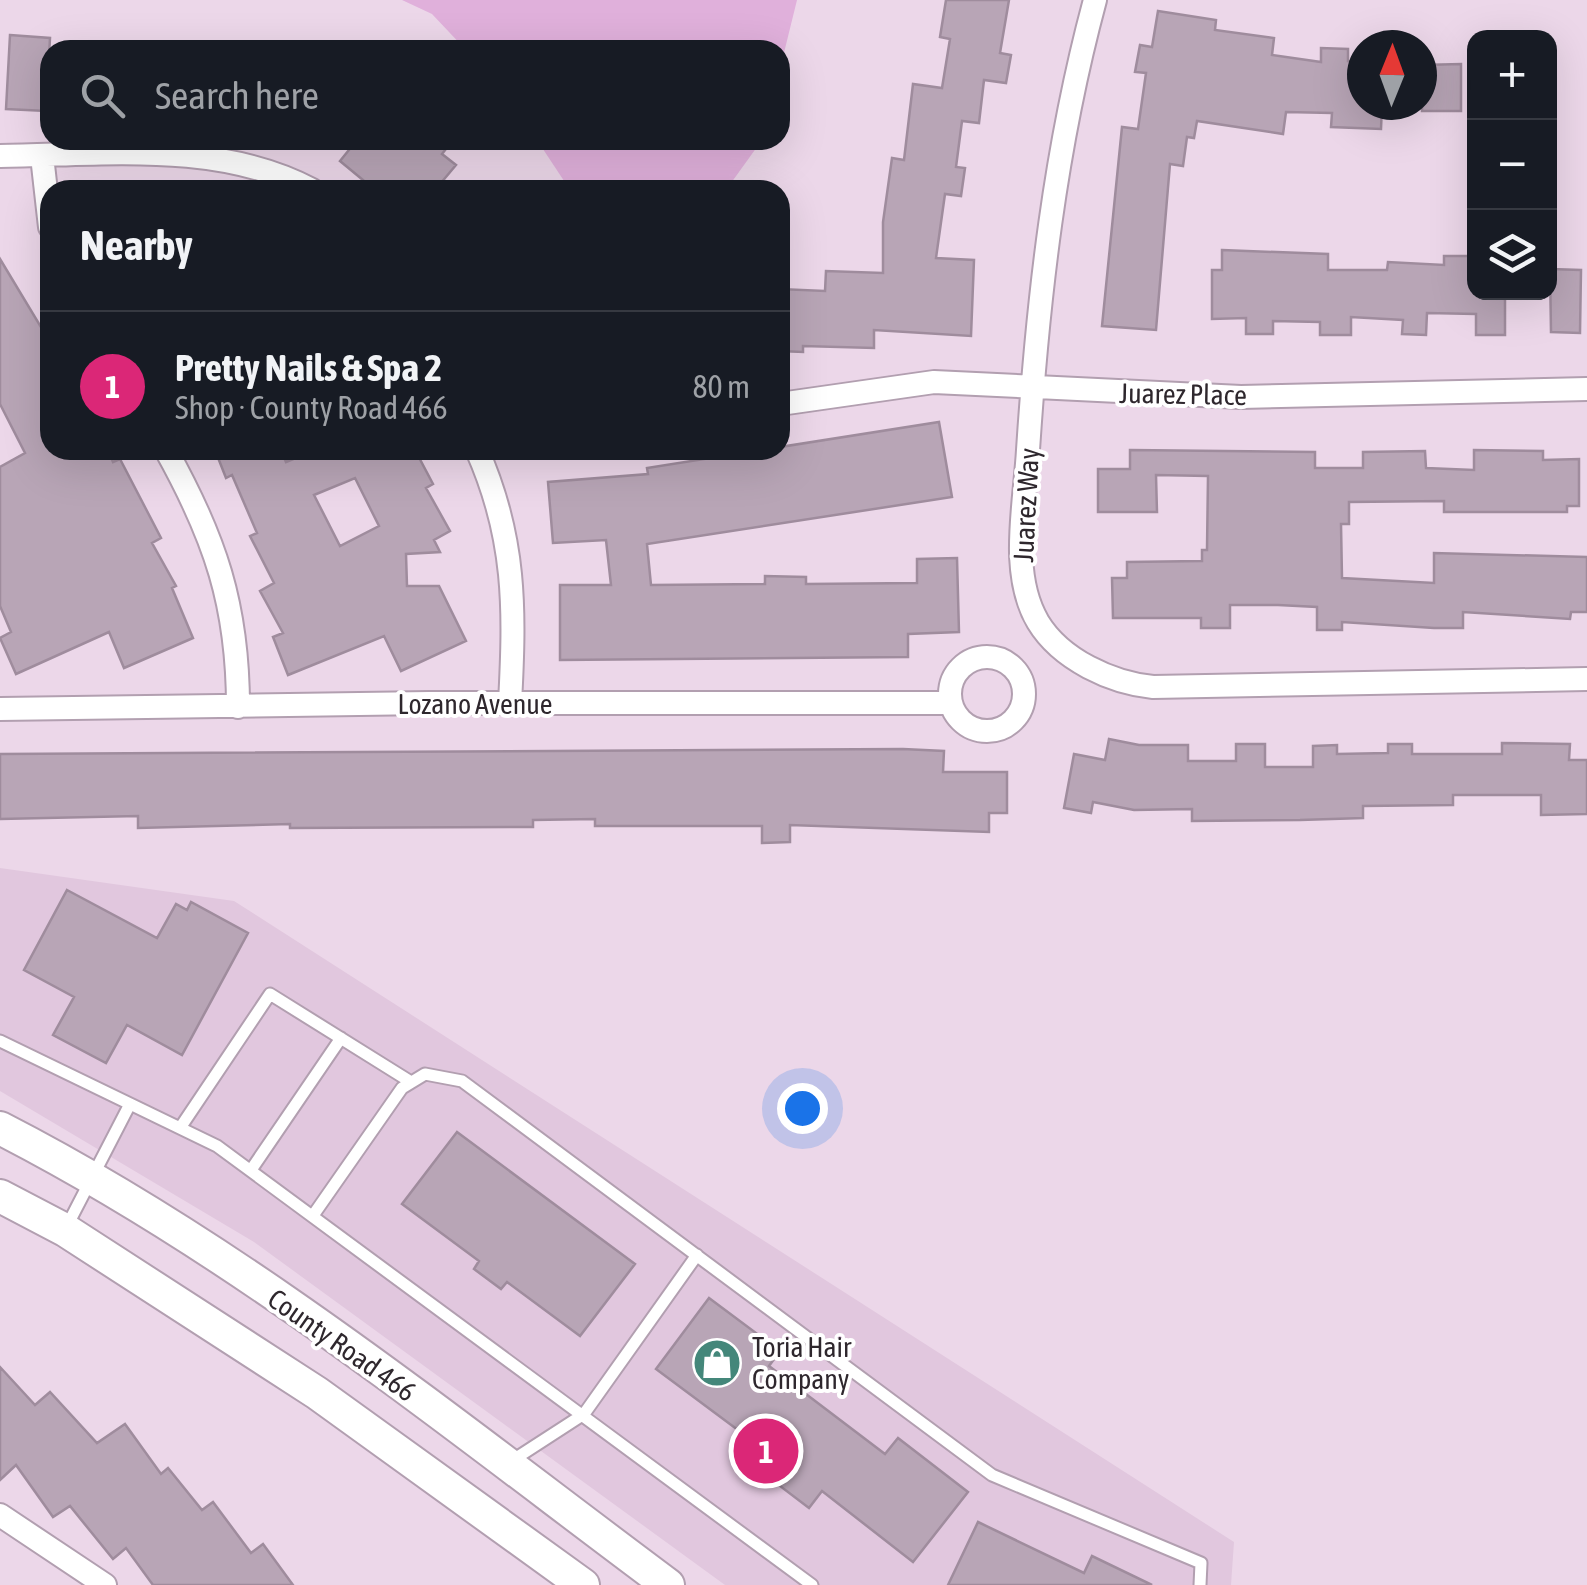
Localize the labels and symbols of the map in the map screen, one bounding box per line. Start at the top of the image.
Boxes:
north arrow [1347,30,1437,120]
street label: Juarez Place [1119,377,1247,411]
street label: Juarez Way [1007,447,1045,563]
street label: Lozano Avenue [398,688,552,720]
your location [777,1083,828,1134]
street label: County Road 466 [262,1282,422,1408]
place label: Toria Hair Company [752,1331,852,1395]
shop icon: Toria Hair Company [691,1337,743,1389]
pin: 1 [734,1414,798,1488]

